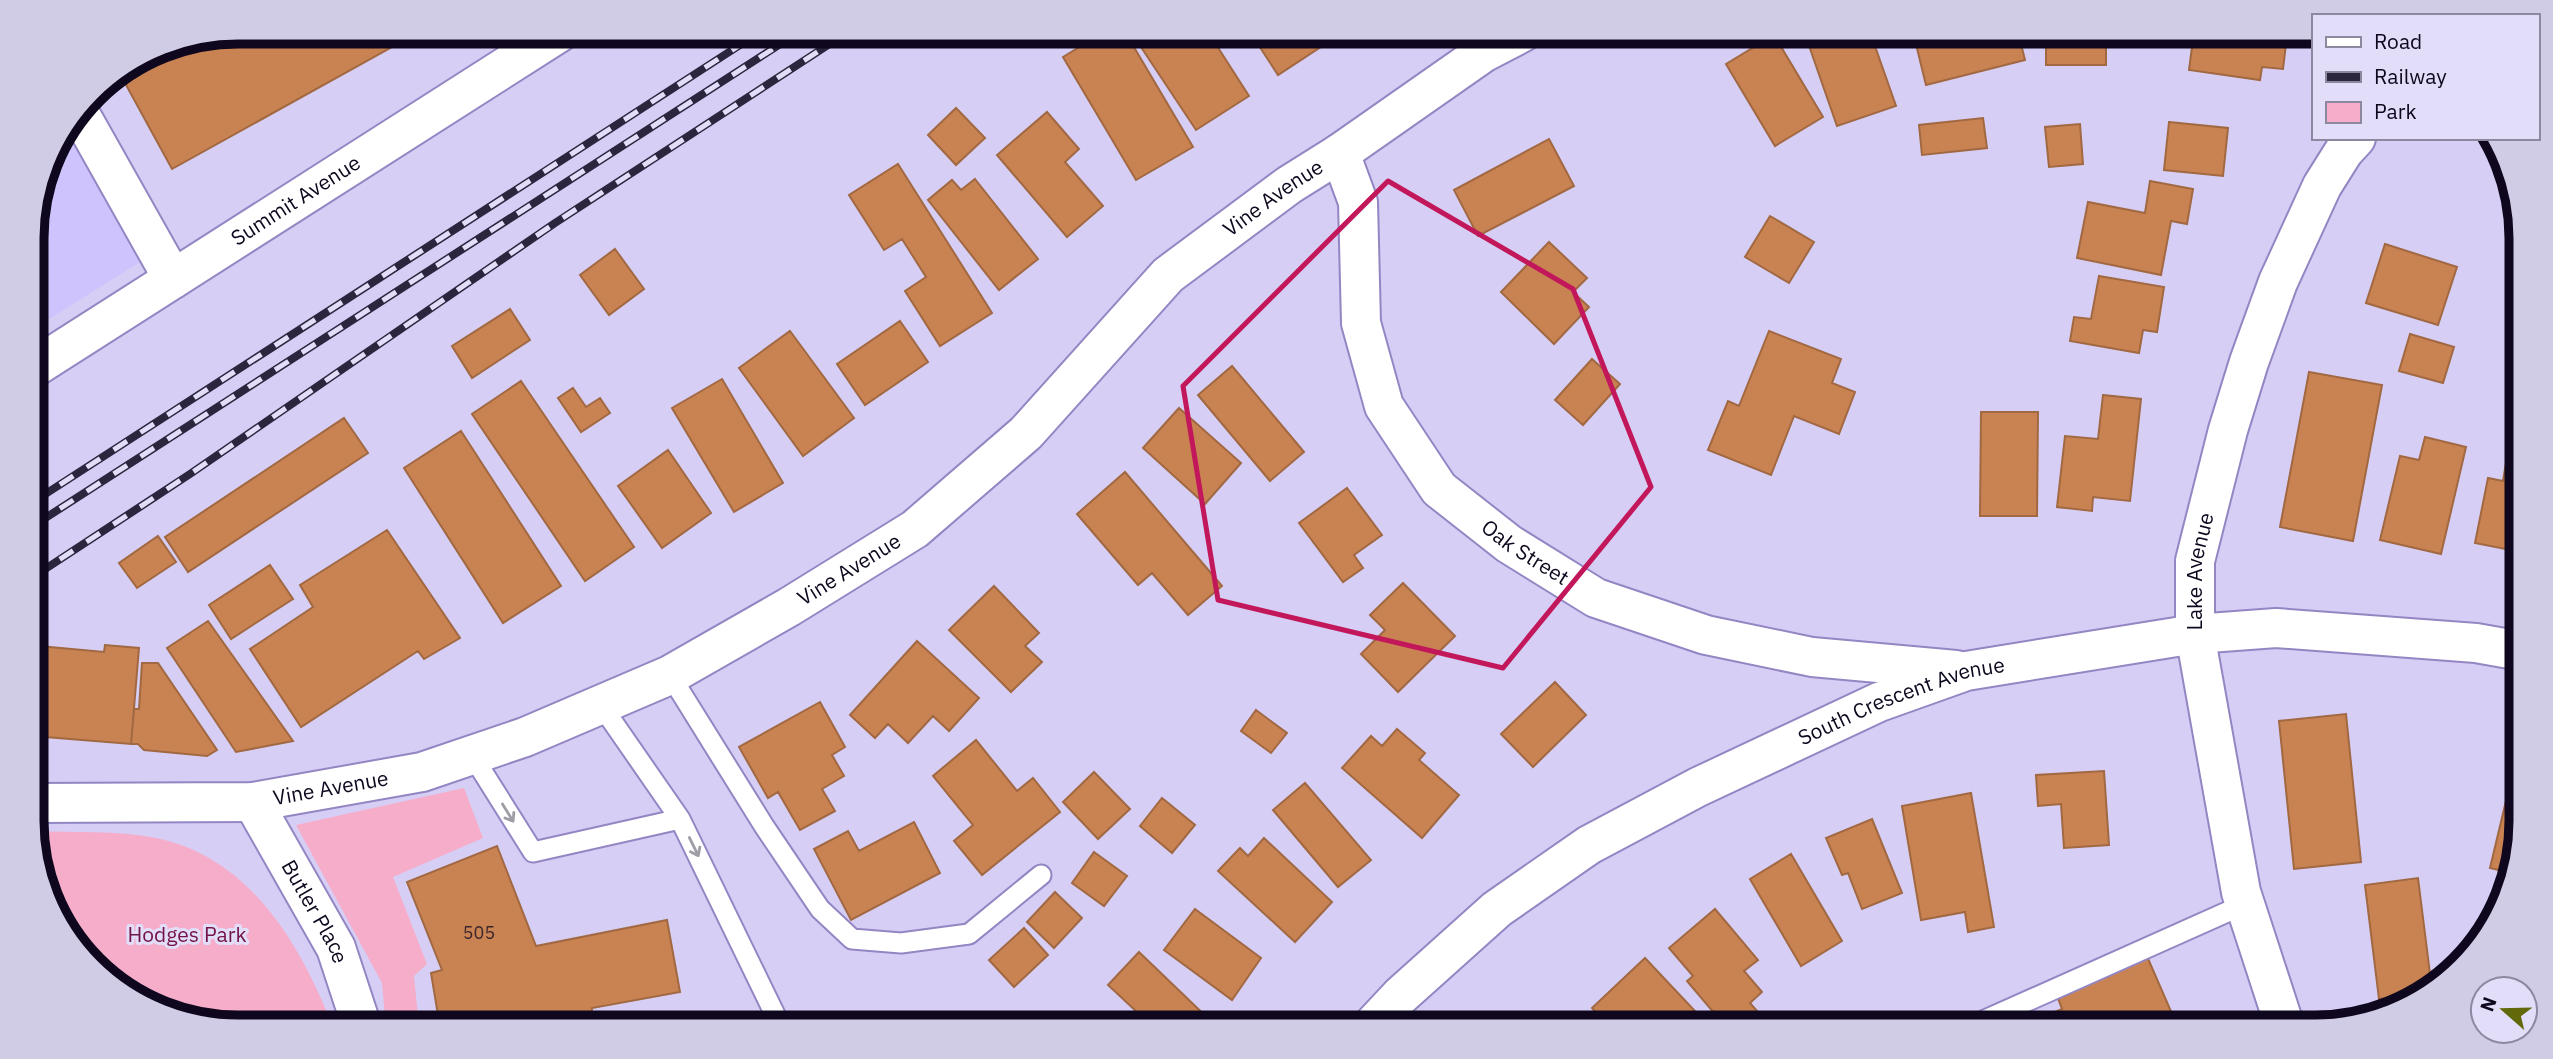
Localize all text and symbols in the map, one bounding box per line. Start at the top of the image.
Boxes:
legend [2312,14,2539,140]
text: Road [2374,27,2422,55]
text: Railway [2374,62,2447,90]
text: Park [2374,97,2417,125]
street label: Summit Avenue [225,148,365,252]
street label: Vine Avenue [1217,152,1328,242]
street label: Lake Avenue [2180,509,2220,631]
street label: Oak Street [1476,513,1575,591]
street label: Vine Avenue [792,526,906,611]
street label: South Crescent Avenue [1793,650,2006,751]
street label: Vine Avenue [271,763,390,811]
one-way arrow [502,802,516,822]
one-way arrow [687,836,701,857]
street label: Butler Place [276,854,355,967]
park label: Hodges Park [128,920,246,948]
house number: 505 [463,921,495,944]
north arrow [2469,975,2539,1045]
text: N [2474,994,2502,1015]

